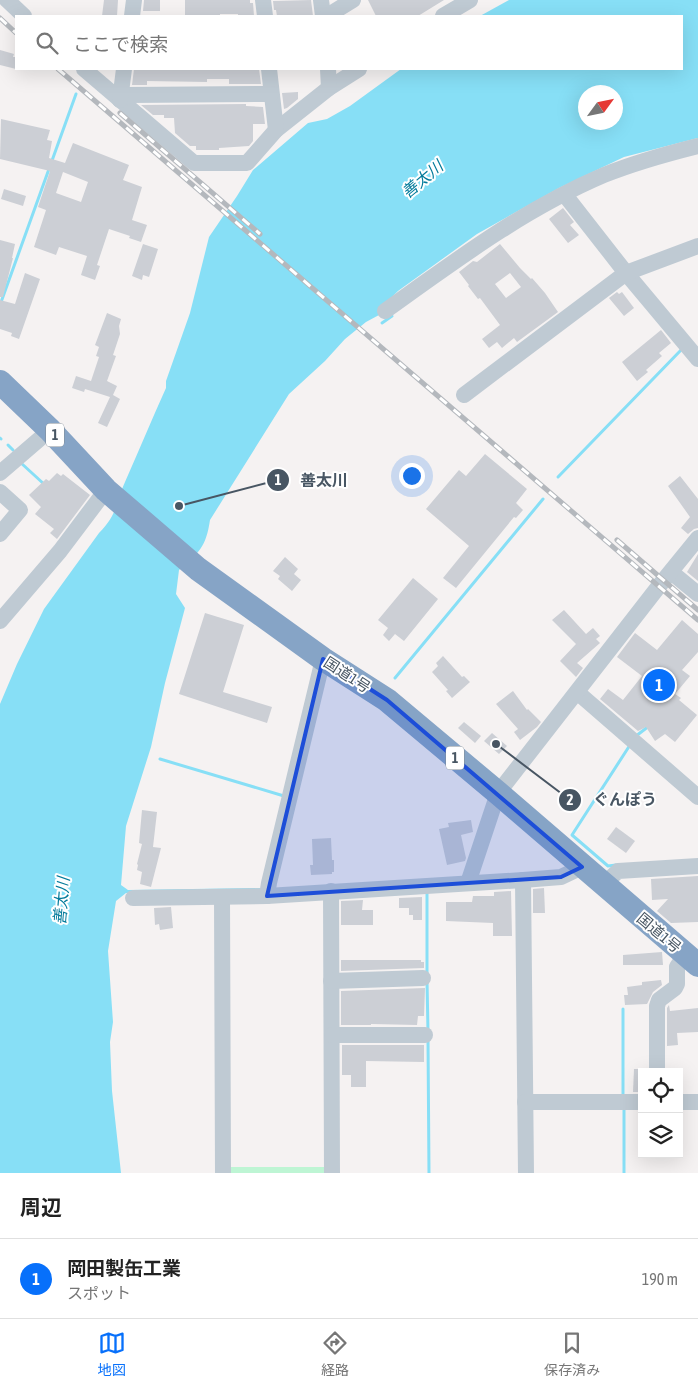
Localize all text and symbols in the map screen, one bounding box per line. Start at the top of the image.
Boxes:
search box [15,15,683,70]
icon: search [33,29,61,57]
text: ここで検索 [73,33,168,55]
north arrow [578,85,623,130]
water label: 善太川 [398,155,448,201]
road number: 1 [46,424,64,446]
your location [399,463,425,489]
callout: 善太川 [265,465,358,496]
text: 1 [274,471,282,488]
text: 善太川 [300,471,348,489]
street label: 国道1号 [321,653,374,696]
pin: 1 [643,666,675,704]
road number: 1 [446,746,464,770]
callout: ぐんぽう [558,784,667,815]
text: ぐんぽう [593,790,657,808]
text: 2 [566,791,574,808]
water label: 善太川 [50,874,72,926]
street label: 国道1号 [634,909,685,956]
map controls [638,1068,683,1158]
button: locate [638,1068,683,1113]
button: layers [638,1113,683,1158]
text: 周辺 [20,1195,62,1219]
text: 岡田製缶工業 [67,1257,181,1279]
text: 1 [32,1270,40,1288]
text: 190 m [642,1270,678,1288]
text: スポット [67,1284,131,1302]
tab: 地図 [98,1329,126,1379]
tab: 経路 [321,1329,349,1379]
tab: 保存済み [544,1329,600,1379]

